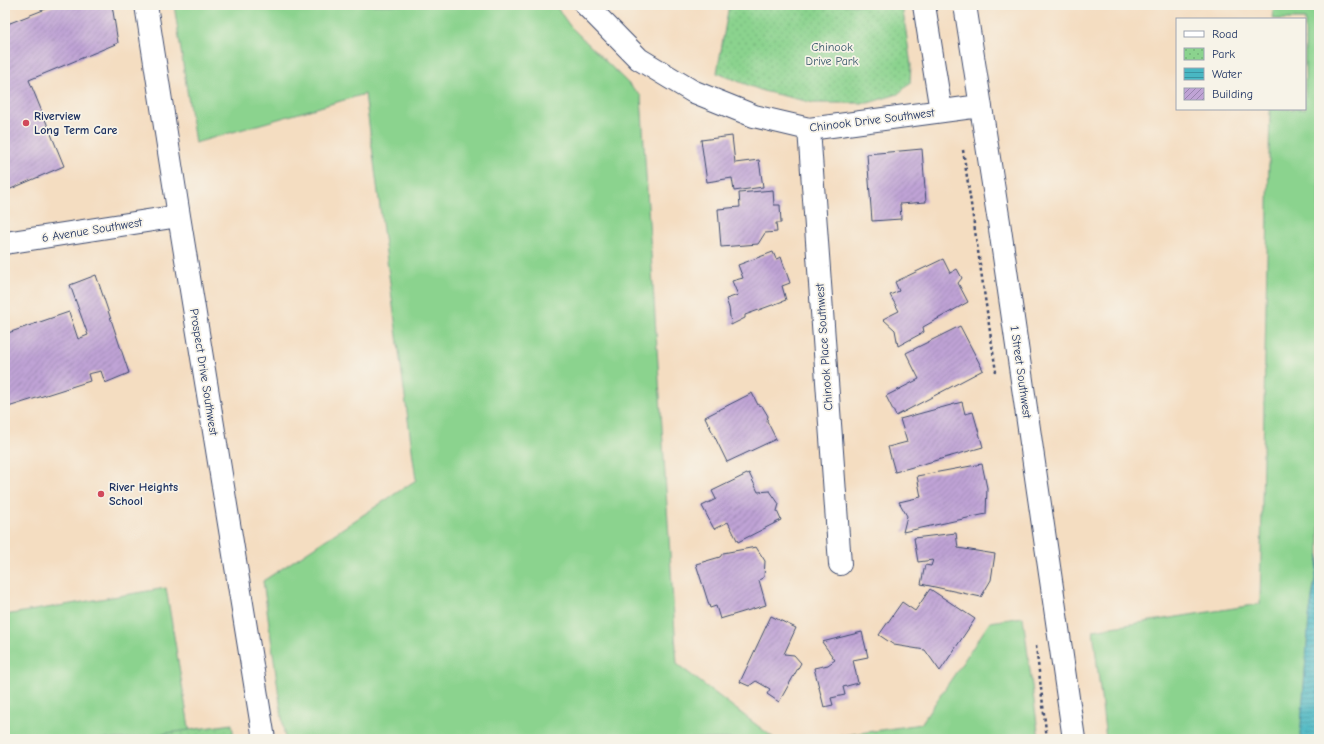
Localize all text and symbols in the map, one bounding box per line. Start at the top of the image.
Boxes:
legend [1176,18,1306,110]
text: Road [1212,27,1238,41]
park label: Chinook Drive Park [806,40,859,68]
text: Park [1212,47,1235,61]
text: Water [1212,67,1242,81]
text: Building [1212,87,1253,101]
street label: Chinook Drive Southwest [809,105,936,135]
place label: Riverview Long Term Care [34,109,117,137]
marker: Riverview Long Term Care [21,118,31,128]
street label: 6 Avenue Southwest [41,215,144,245]
street label: Chinook Place Southwest [813,282,835,411]
street label: Prospect Drive Southwest [187,308,221,437]
street label: 1 Street Southwest [1008,325,1034,420]
place label: River Heights School [109,480,178,508]
marker: River Heights School [96,489,106,499]

